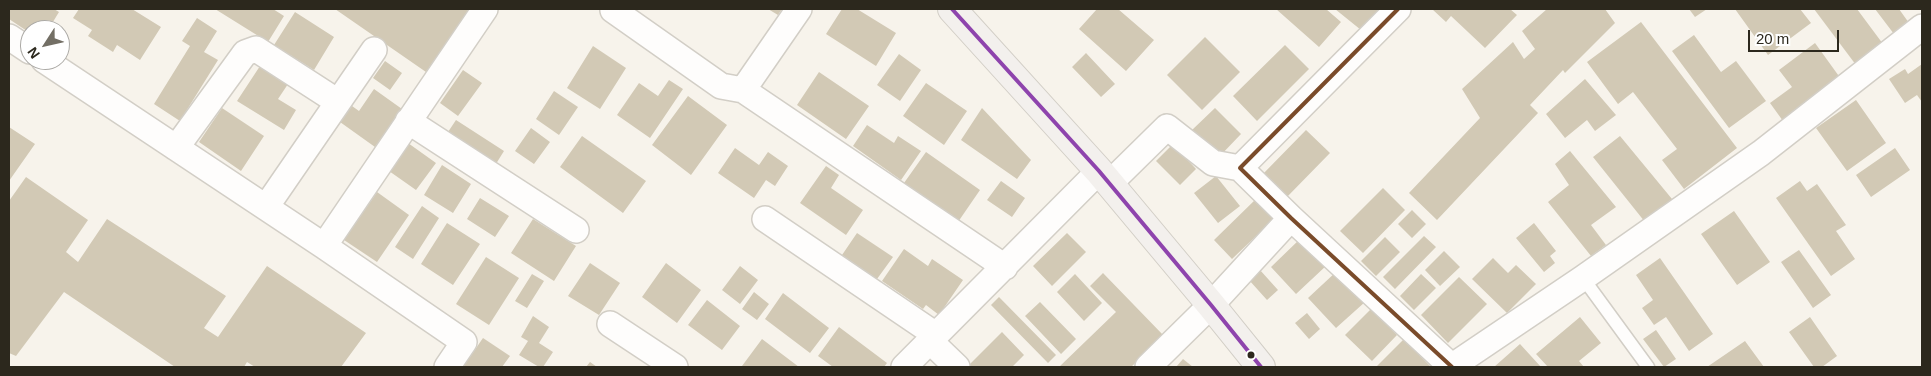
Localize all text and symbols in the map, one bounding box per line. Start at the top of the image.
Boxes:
north arrow [20,20,70,70]
scale bar [1751,20,1842,52]
text: 20 m [1756,30,1789,47]
text: N [24,44,43,62]
unlabelled marker [1246,350,1256,360]

